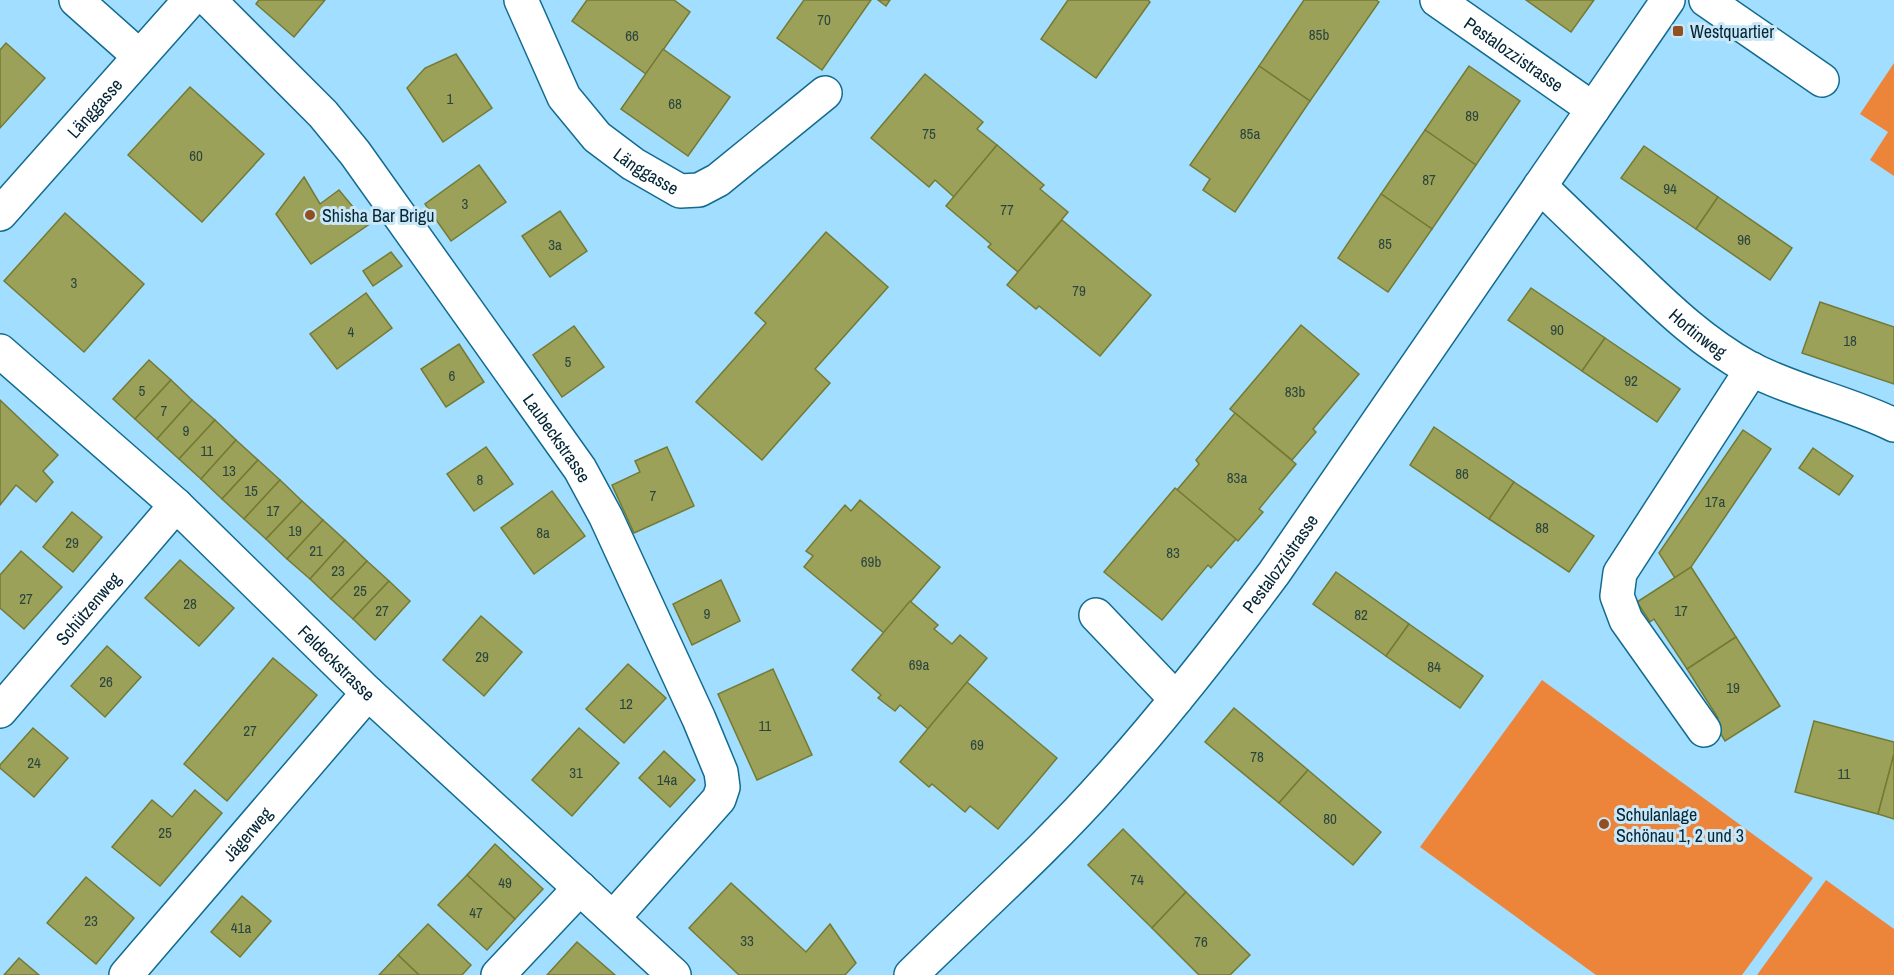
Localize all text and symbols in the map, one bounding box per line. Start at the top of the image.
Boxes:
house number: 70 [817,9,831,30]
street label: Pestalozzistrasse [1459,10,1569,97]
place label: Westquartier [1690,19,1774,44]
house number: 85b [1309,24,1329,45]
marker: Westquartier [1671,24,1685,38]
house number: 66 [625,25,639,46]
street label: Länggasse [61,72,128,143]
house number: 1 [447,88,454,109]
house number: 68 [668,93,682,114]
house number: 89 [1465,105,1479,126]
house number: 75 [922,123,936,144]
house number: 85a [1240,123,1260,144]
street label: Länggasse [609,141,684,200]
house number: 60 [189,145,203,166]
house number: 87 [1422,169,1436,190]
house number: 94 [1663,178,1677,199]
house number: 3 [462,193,469,214]
house number: 77 [1000,199,1014,220]
place label: Shisha Bar Brigu [322,203,434,228]
marker: Shisha Bar Brigu [303,208,317,222]
house number: 96 [1737,229,1751,250]
house number: 85 [1378,233,1392,254]
house number: 3a [548,234,562,255]
house number: 3 [71,272,78,293]
house number: 79 [1072,280,1086,301]
street label: Hortinweg [1664,302,1733,364]
house number: 90 [1550,319,1564,340]
house number: 4 [348,321,355,342]
house number: 18 [1843,330,1857,351]
house number: 5 [565,351,572,372]
house number: 6 [449,365,456,386]
house number: 92 [1624,370,1638,391]
house number: 5 [139,380,146,401]
house number: 83b [1285,381,1305,402]
street label: Laubeckstrasse [517,388,597,487]
house number: 7 [161,400,168,421]
house number: 9 [183,420,190,441]
house number: 11 [201,440,214,461]
house number: 13 [222,460,236,481]
house number: 86 [1455,463,1469,484]
house number: 83a [1227,467,1247,488]
house number: 8 [477,469,484,490]
house number: 15 [244,480,258,501]
house number: 7 [650,485,657,506]
house number: 17a [1705,491,1725,512]
house number: 17 [266,500,280,521]
street label: Pestalozzistrasse [1236,509,1324,618]
house number: 88 [1535,517,1549,538]
house number: 19 [288,520,302,541]
house number: 8a [536,522,550,543]
house number: 29 [65,532,79,553]
house number: 21 [309,540,323,561]
house number: 83 [1166,542,1180,563]
house number: 69b [861,551,881,572]
house number: 23 [331,560,345,581]
street label: Schützenweg [49,566,127,650]
house number: 25 [353,580,367,601]
house number: 27 [19,588,33,609]
house number: 28 [183,593,197,614]
house number: 27 [375,600,389,621]
house number: 17 [1674,600,1688,621]
house number: 9 [704,603,711,624]
house number: 82 [1354,604,1368,625]
street label: Feldeckstrasse [293,619,381,706]
house number: 29 [475,646,489,667]
house number: 69a [909,654,929,675]
house number: 84 [1427,656,1441,677]
house number: 26 [99,671,113,692]
house number: 19 [1726,677,1740,698]
house number: 12 [619,693,633,714]
house number: 11 [759,715,772,736]
house number: 27 [243,720,257,741]
house number: 69 [970,734,984,755]
house number: 78 [1250,746,1264,767]
house number: 24 [27,752,41,773]
house number: 31 [569,762,583,783]
house number: 11 [1838,763,1851,784]
house number: 14a [657,769,677,790]
street label: Jägerweg [217,801,278,866]
place label: Schulanlage Schönau 1, 2 und 3 [1616,802,1744,848]
house number: 80 [1323,808,1337,829]
marker: Schulanlage Schönau 1, 2 und 3 [1597,817,1611,831]
house number: 25 [158,822,172,843]
house number: 74 [1130,869,1144,890]
house number: 49 [498,872,512,893]
house number: 47 [469,902,483,923]
house number: 23 [84,910,98,931]
house number: 41a [231,917,251,938]
house number: 33 [740,930,754,951]
house number: 76 [1194,931,1208,952]

